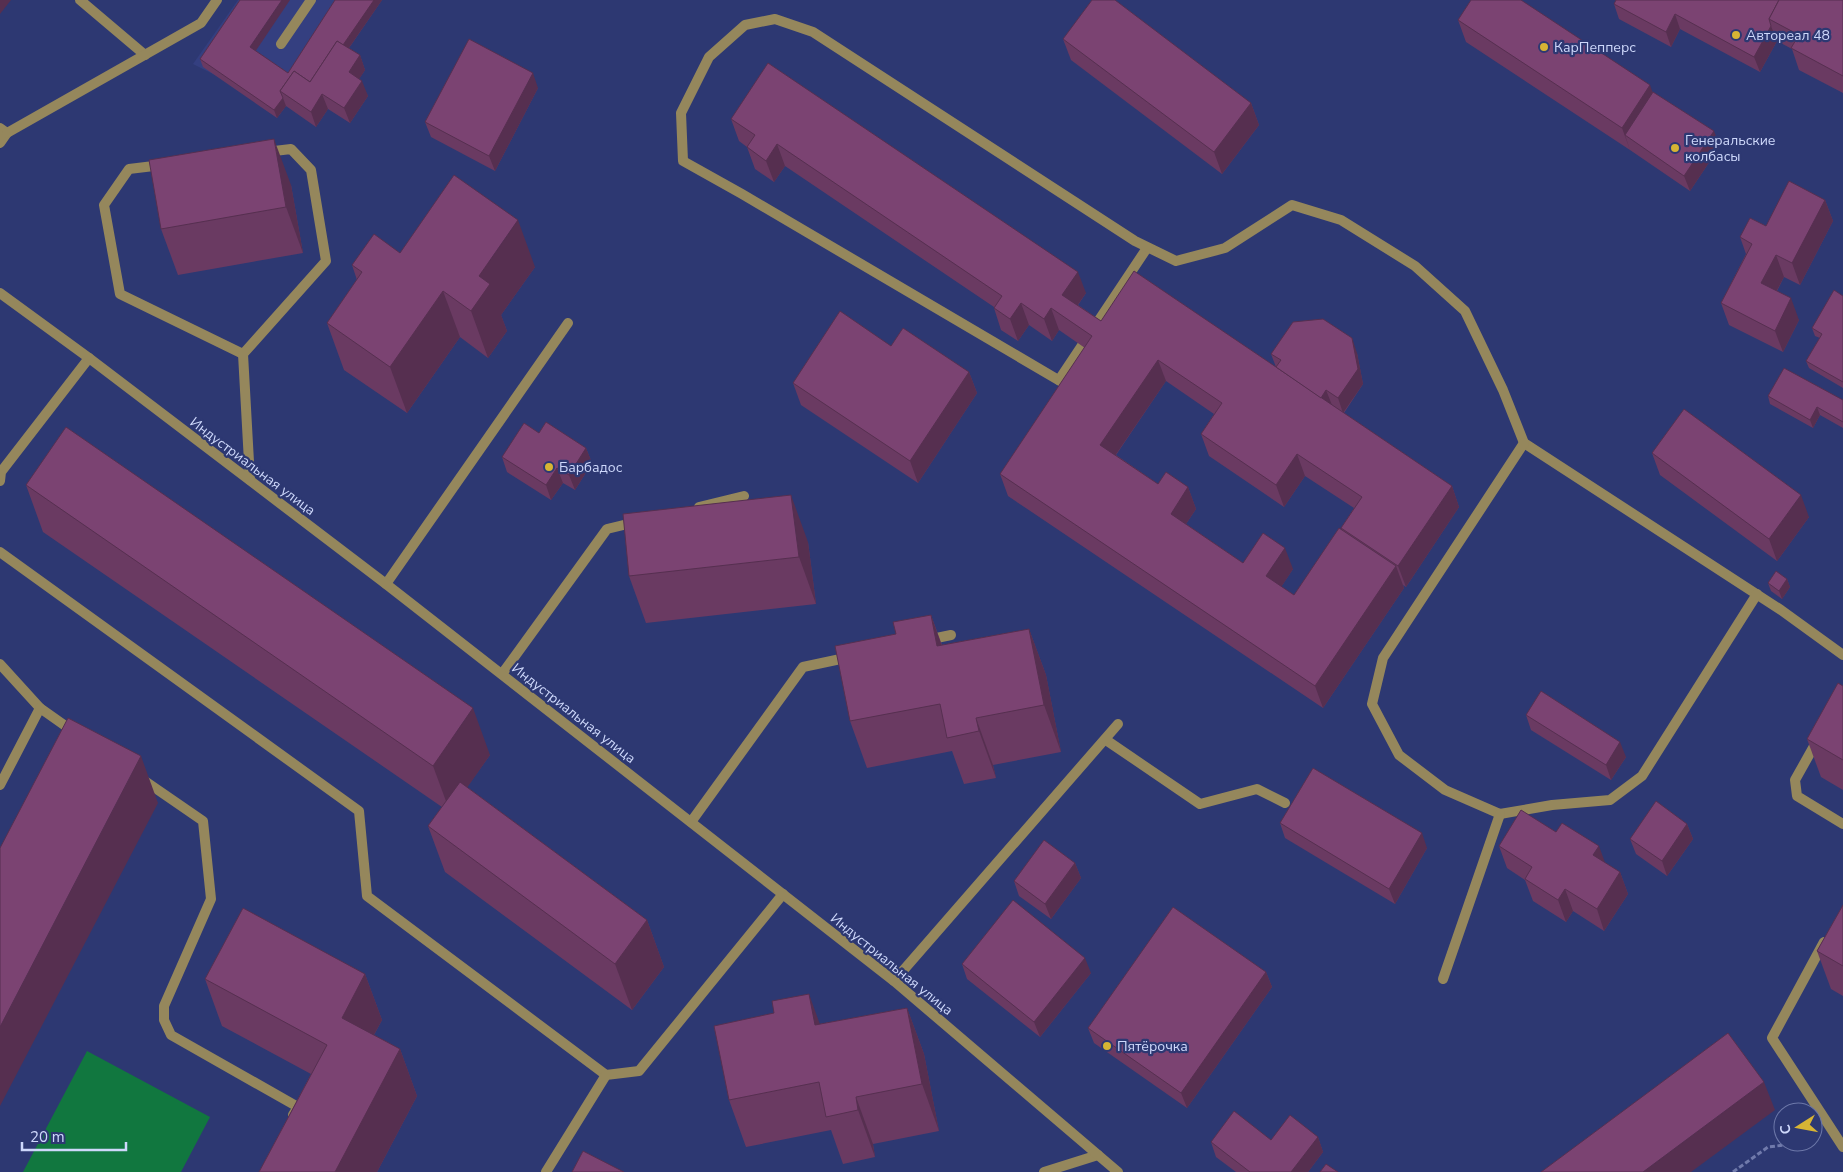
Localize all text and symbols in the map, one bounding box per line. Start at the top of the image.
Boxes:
place label: Автореал 48 [1746,26,1830,45]
marker: Автореал 48 [1730,29,1742,41]
place label: КарПепперс [1554,38,1636,57]
marker: КарПепперс [1538,41,1550,53]
place label: Генеральские колбасы [1685,131,1775,166]
marker: Генеральские колбасы [1669,142,1681,154]
street label: Индустриальная улица [186,413,319,520]
place label: Барбадос [559,458,623,477]
marker: Барбадос [543,461,555,473]
street label: Индустриальная улица [508,659,640,768]
street label: Индустриальная улица [826,909,957,1020]
place label: Пятёрочка [1117,1037,1188,1056]
marker: Пятёрочка [1101,1040,1113,1052]
north arrow [1773,1102,1823,1152]
scale bar [22,1120,126,1152]
text: С [1775,1122,1796,1136]
text: 20 m [30,1127,65,1147]

